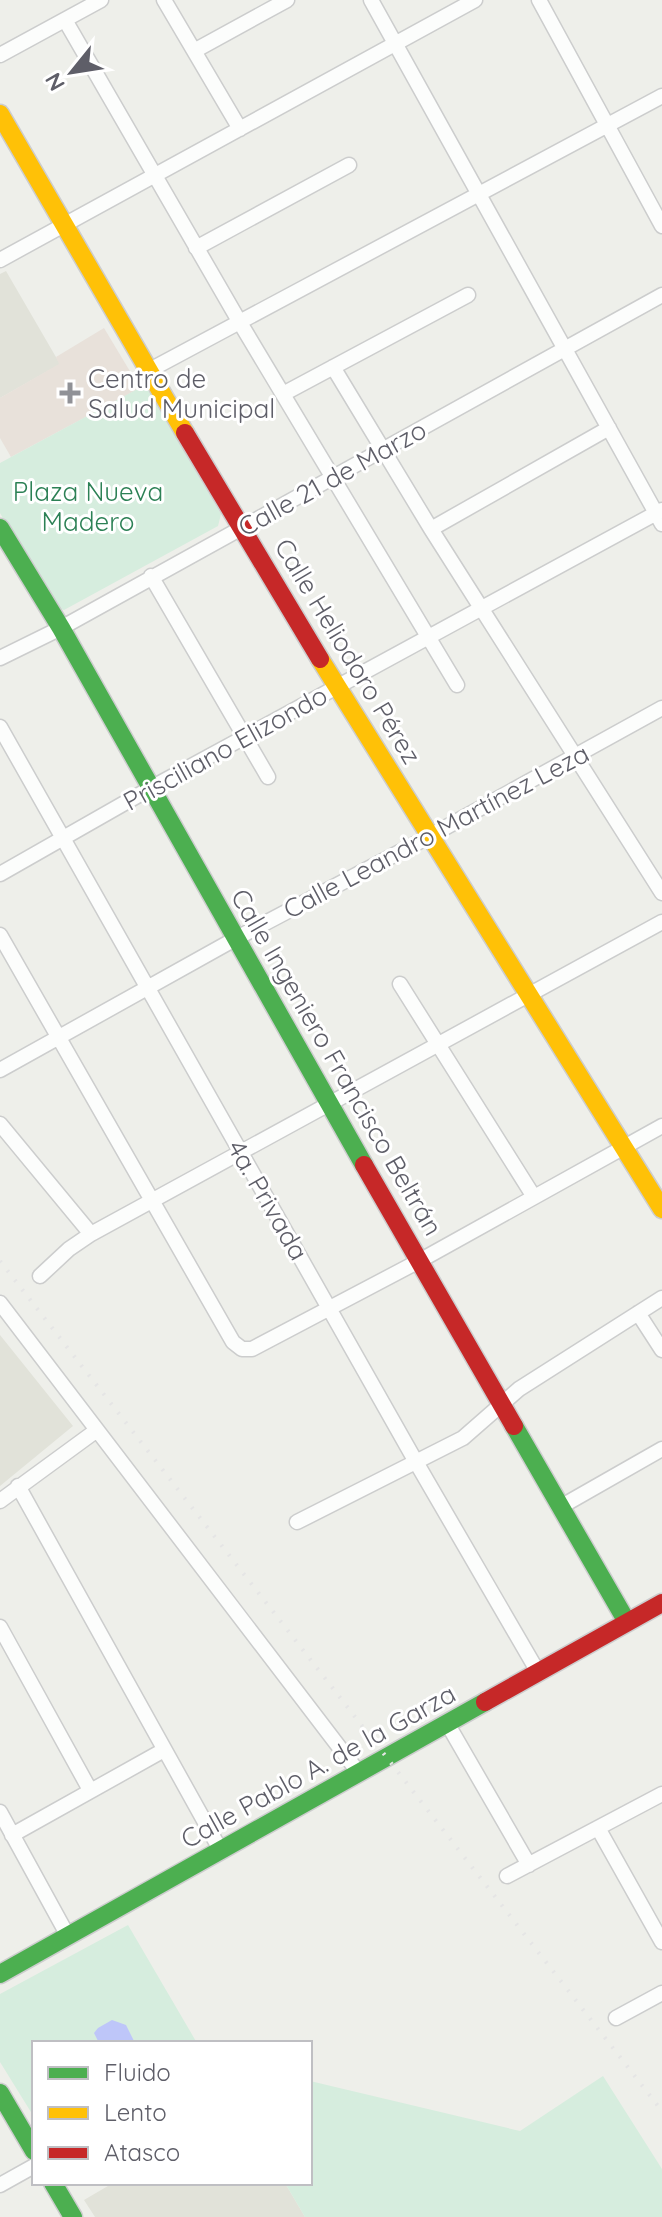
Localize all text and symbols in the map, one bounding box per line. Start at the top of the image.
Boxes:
north arrow [32,32,112,112]
text: N [39,68,71,96]
place label: Centro de Salud Municipal [88,362,275,425]
marker: Centro de Salud Municipal [59,382,81,404]
street label: Calle 21 de Marzo [232,413,432,543]
park label: Plaza Nueva Madero [13,475,163,538]
street label: Calle Heliodoro Pérez [268,532,428,770]
street label: Prisciliano Elizondo [117,678,333,818]
street label: Calle Leandro Martínez Leza [278,736,594,926]
street label: Calle Ingeniero Francisco Beltrán [224,883,450,1241]
street label: 4a. Privada [220,1134,316,1266]
street label: Calle Pablo A. de la Garza [175,1677,461,1855]
legend [32,2041,312,2185]
text: Fluido [104,2057,171,2087]
text: Lento [104,2097,167,2127]
text: Atasco [104,2137,180,2167]

